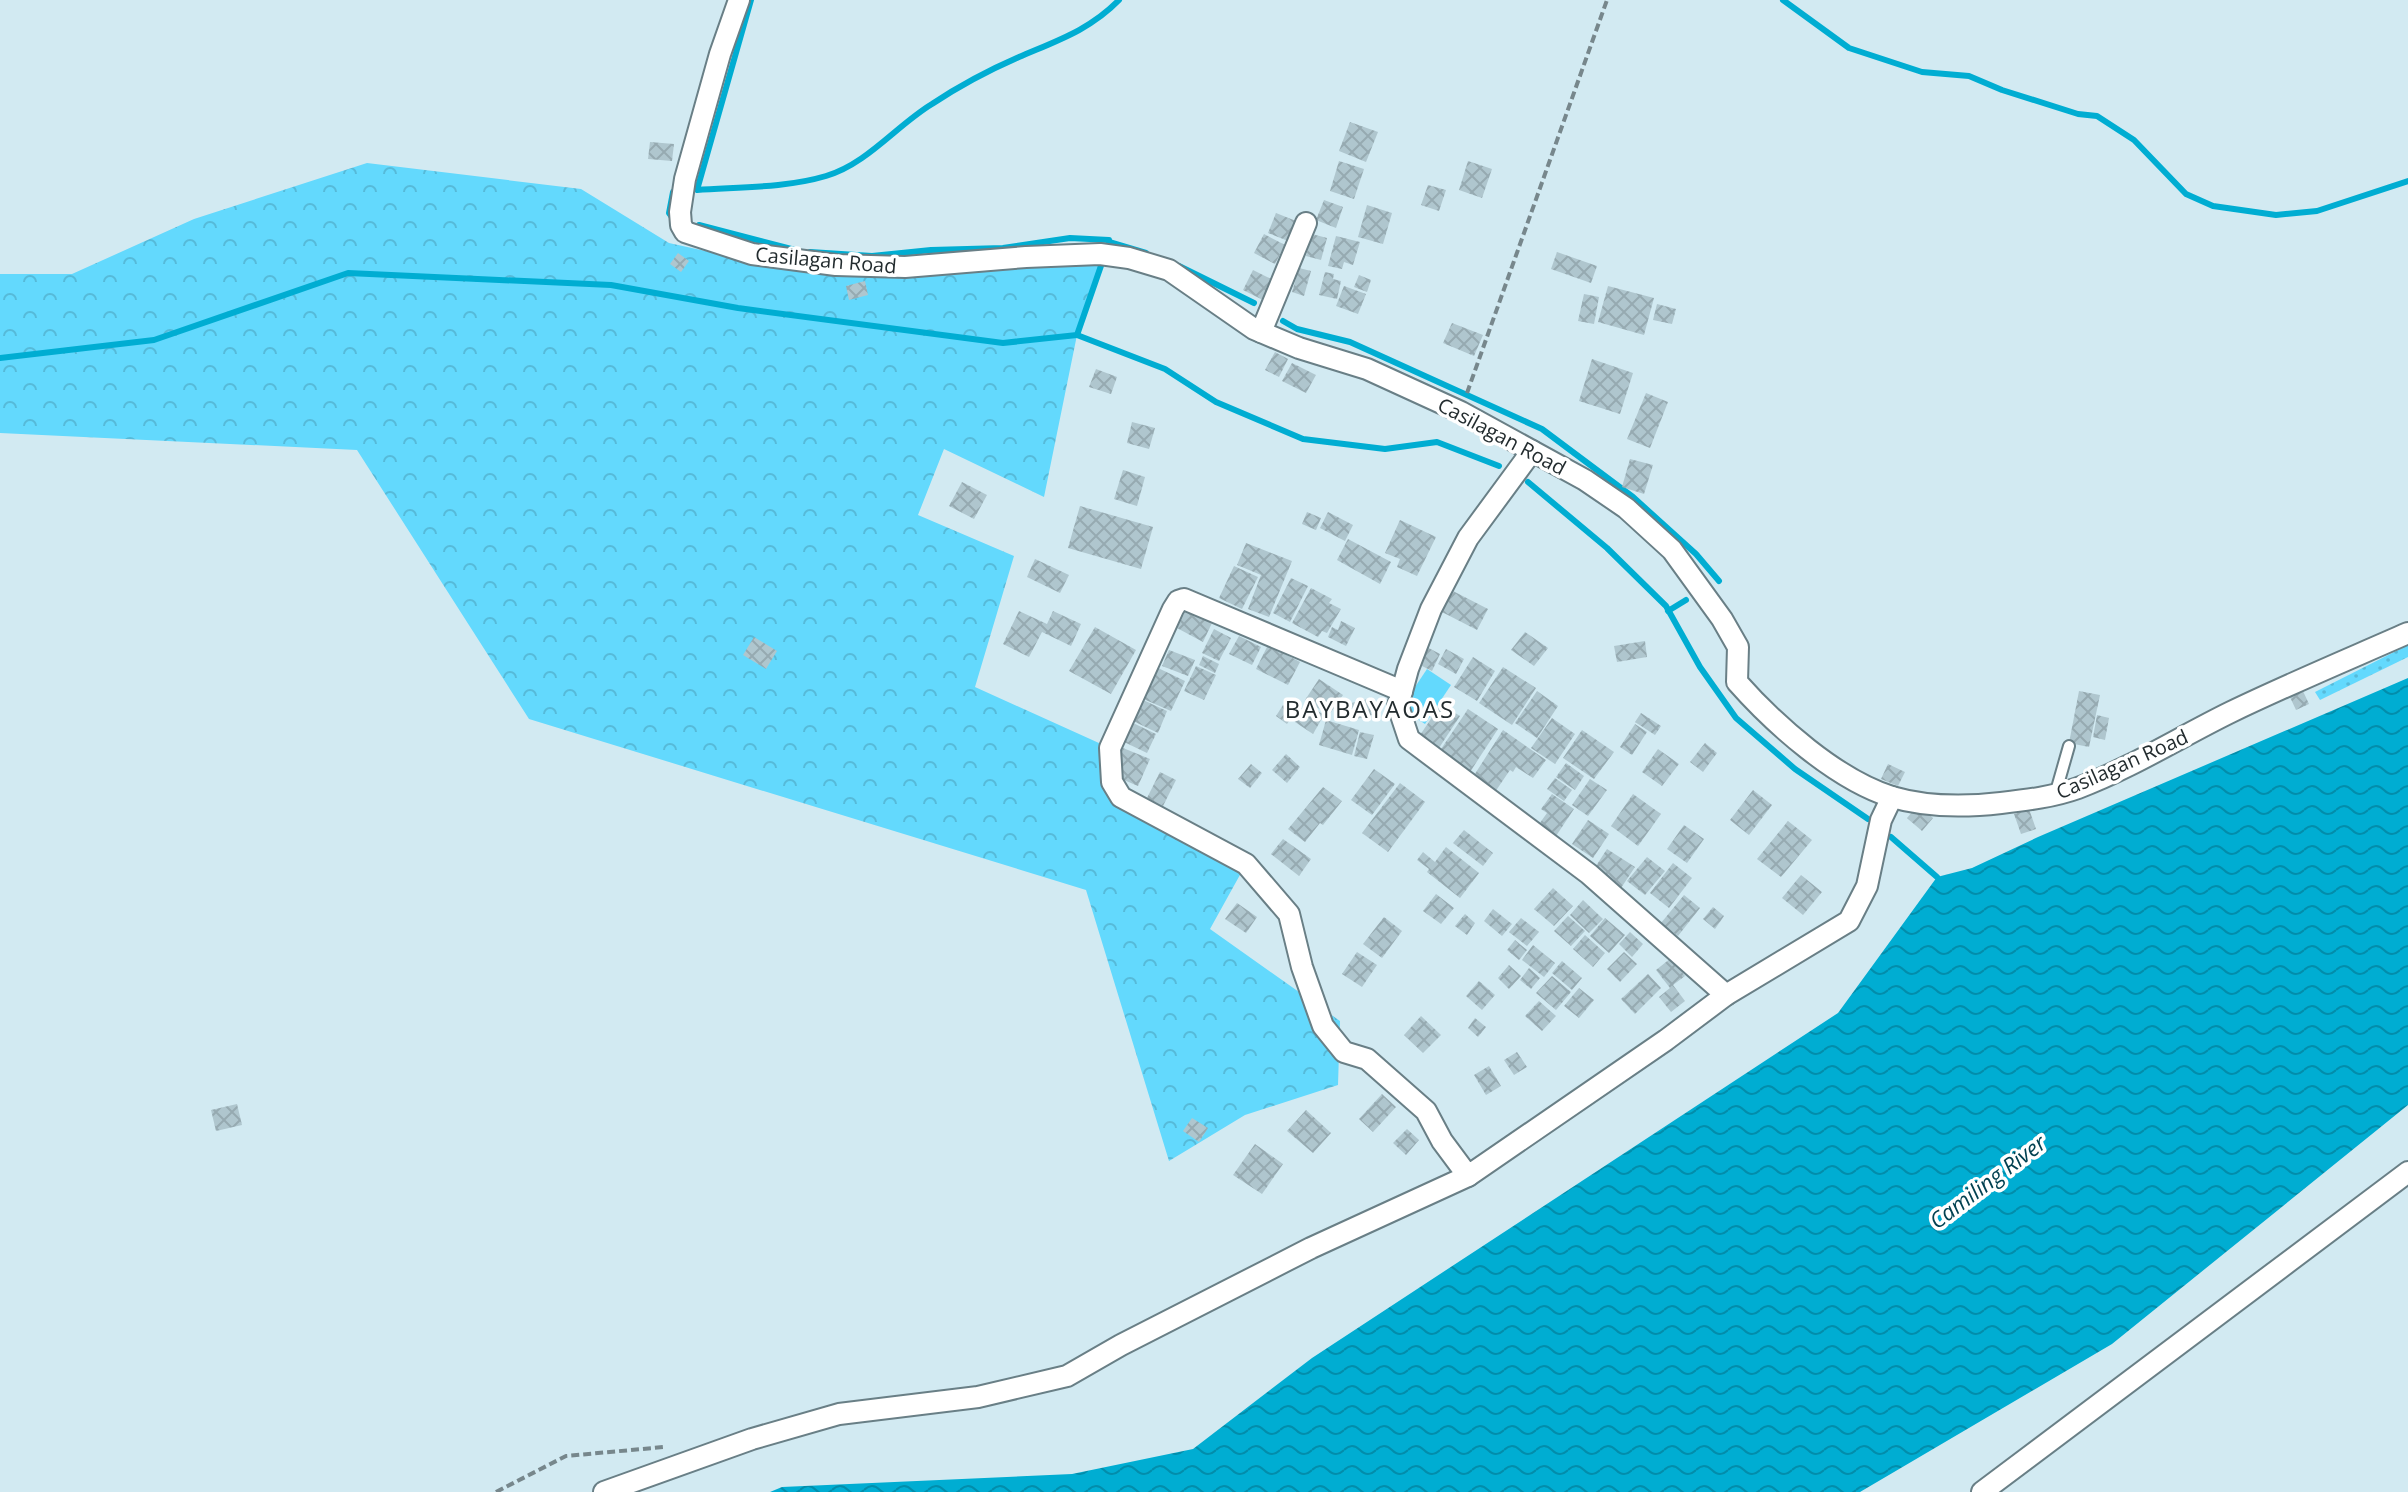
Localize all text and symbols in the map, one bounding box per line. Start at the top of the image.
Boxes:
street label: Casilagan Road [754,240,898,280]
street label: Casilagan Road [1433,391,1571,481]
district label: BAYBAYAOAS [1285,692,1455,725]
street label: Casilagan Road [2052,723,2192,805]
water label: Camiling River [1922,1126,2053,1235]

